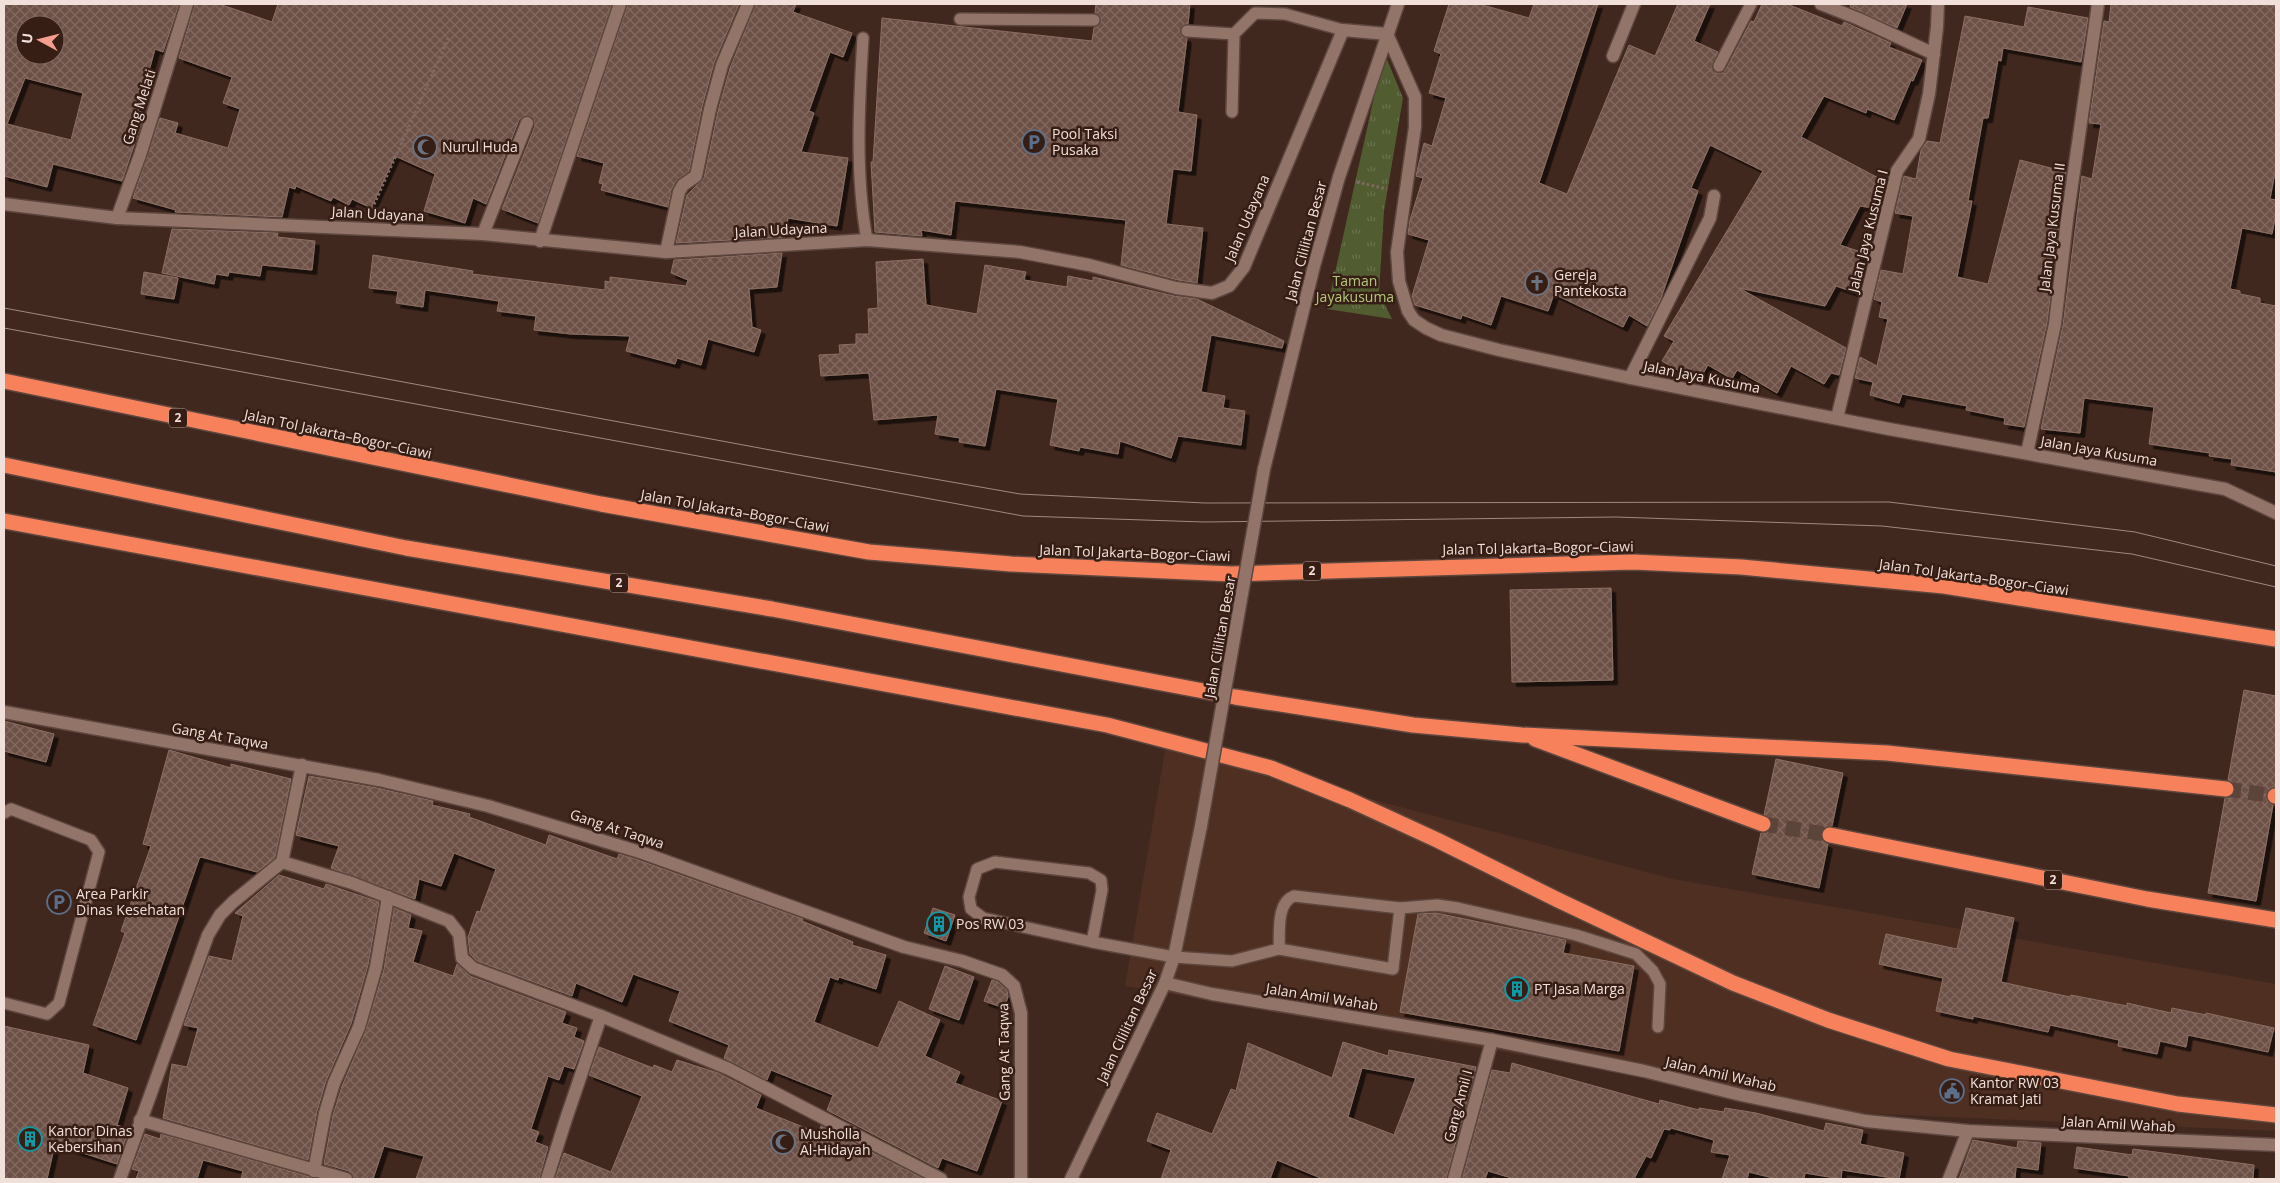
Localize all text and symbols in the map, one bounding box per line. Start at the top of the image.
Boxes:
north arrow [15,15,65,65]
text: U [17,32,37,45]
street label: Gang Melati [117,67,160,147]
place label: Pool Taksi Pusaka [1052,124,1118,159]
parking icon: Pool Taksi Pusaka [1021,129,1047,155]
mosque icon: Nurul Huda [412,134,438,160]
place label: Nurul Huda [442,137,518,156]
street label: Jalan Jaya Kusuma II [2034,161,2069,294]
street label: Jalan Jaya Kusuma I [1843,168,1892,296]
street label: Jalan Udayana [1219,171,1273,266]
street label: Jalan Cililitan Besar [1280,178,1331,305]
street label: Jalan Udayana [329,201,425,225]
street label: Jalan Udayana [732,218,828,242]
place label: Gereja Pantekosta [1554,265,1627,300]
church icon: Gereja Pantekosta [1524,270,1550,296]
park label: Taman Jayakusuma [1314,271,1394,306]
street label: Jalan Jaya Kusuma [1640,356,1762,397]
street label: Jalan Tol Jakarta–Bogor–Ciawi [241,404,434,463]
road number: 2 [169,408,187,428]
street label: Jalan Jaya Kusuma [2037,431,2159,470]
street label: Jalan Tol Jakarta–Bogor–Ciawi [637,484,831,536]
street label: Jalan Tol Jakarta–Bogor–Ciawi [1440,536,1634,559]
street label: Jalan Tol Jakarta–Bogor–Ciawi [1037,540,1231,565]
street label: Jalan Tol Jakarta–Bogor–Ciawi [1876,554,2070,599]
road number: 2 [1303,562,1321,580]
road number: 2 [610,574,628,592]
street label: Jalan Cililitan Besar [1199,574,1240,701]
street label: Gang At Taqwa [170,718,270,753]
street label: Gang At Taqwa [568,804,667,853]
road number: 2 [2044,870,2062,890]
place label: Area Parkir Dinas Kesehatan [76,884,185,919]
parking icon: Area Parkir Dinas Kesehatan [46,889,72,915]
building icon: Pos RW 03 [926,911,952,937]
place label: Pos RW 03 [956,914,1024,933]
street label: Jalan Cililitan Besar [1091,965,1161,1088]
building icon: PT Jasa Marga [1504,976,1530,1002]
street label: Jalan Amil Wahab [1263,978,1379,1015]
place label: PT Jasa Marga [1534,979,1625,998]
street label: Gang At Taqwa [993,1003,1014,1101]
street label: Jalan Amil Wahab [1662,1051,1778,1096]
street label: Gang Amil I [1439,1068,1476,1144]
place label: Kantor RW 03 Kramat Jati [1970,1073,2059,1108]
public building icon: Kantor RW 03 Kramat Jati [1939,1078,1965,1104]
street label: Jalan Amil Wahab [2060,1111,2176,1136]
place label: Kantor Dinas Kebersihan [48,1121,133,1156]
place label: Musholla Al-Hidayah [800,1124,870,1159]
building icon: Kantor Dinas Kebersihan [17,1126,43,1152]
mosque icon: Musholla Al-Hidayah [770,1129,796,1155]

